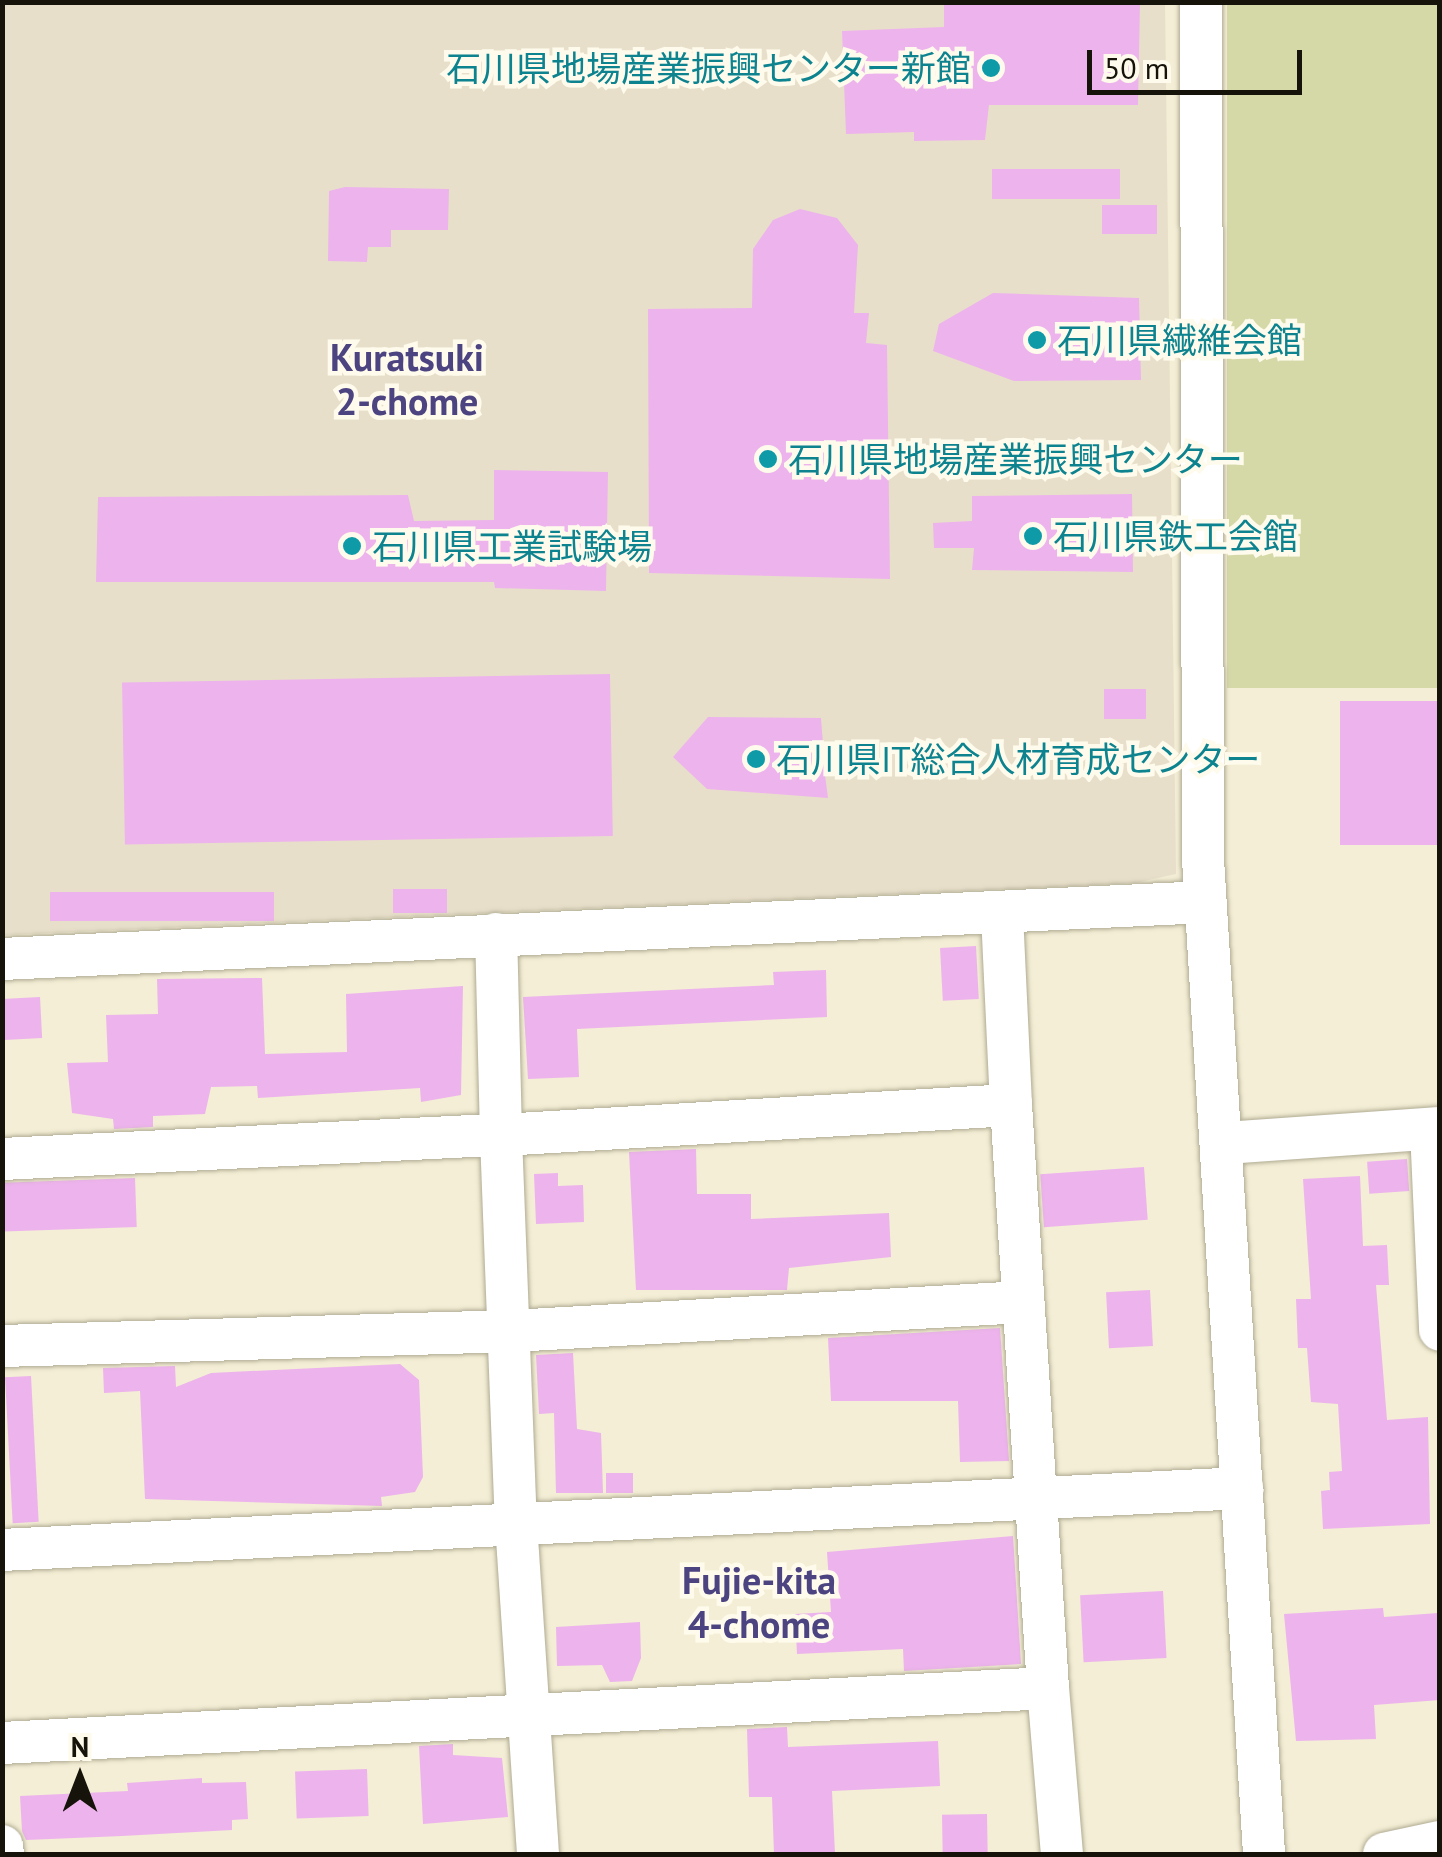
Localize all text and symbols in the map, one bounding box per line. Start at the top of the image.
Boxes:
scale bar [1092,30,1307,92]
place label: 石川県地場産業振興センター新館 [446,47,971,89]
text: 50 m [1104,48,1169,87]
marker: 石川県地場産業振興センター新館 [980,57,1002,79]
place label: 石川県繊維会館 [1057,319,1302,361]
marker: 石川県繊維会館 [1026,329,1048,351]
district label: Kuratsuki 2-chome [330,334,484,424]
place label: 石川県地場産業振興センター [788,438,1243,480]
marker: 石川県地場産業振興センター [757,448,779,470]
place label: 石川県鉄工会館 [1053,515,1298,557]
place label: 石川県工業試験場 [372,525,652,567]
marker: 石川県鉄工会館 [1022,525,1044,547]
marker: 石川県工業試験場 [341,535,363,557]
place label: 石川県IT総合人材育成センター [776,738,1261,780]
marker: 石川県IT総合人材育成センター [745,748,767,770]
district label: Fujie-kita 4-chome [682,1557,836,1646]
north arrow [30,1727,130,1827]
text: N [71,1728,89,1765]

